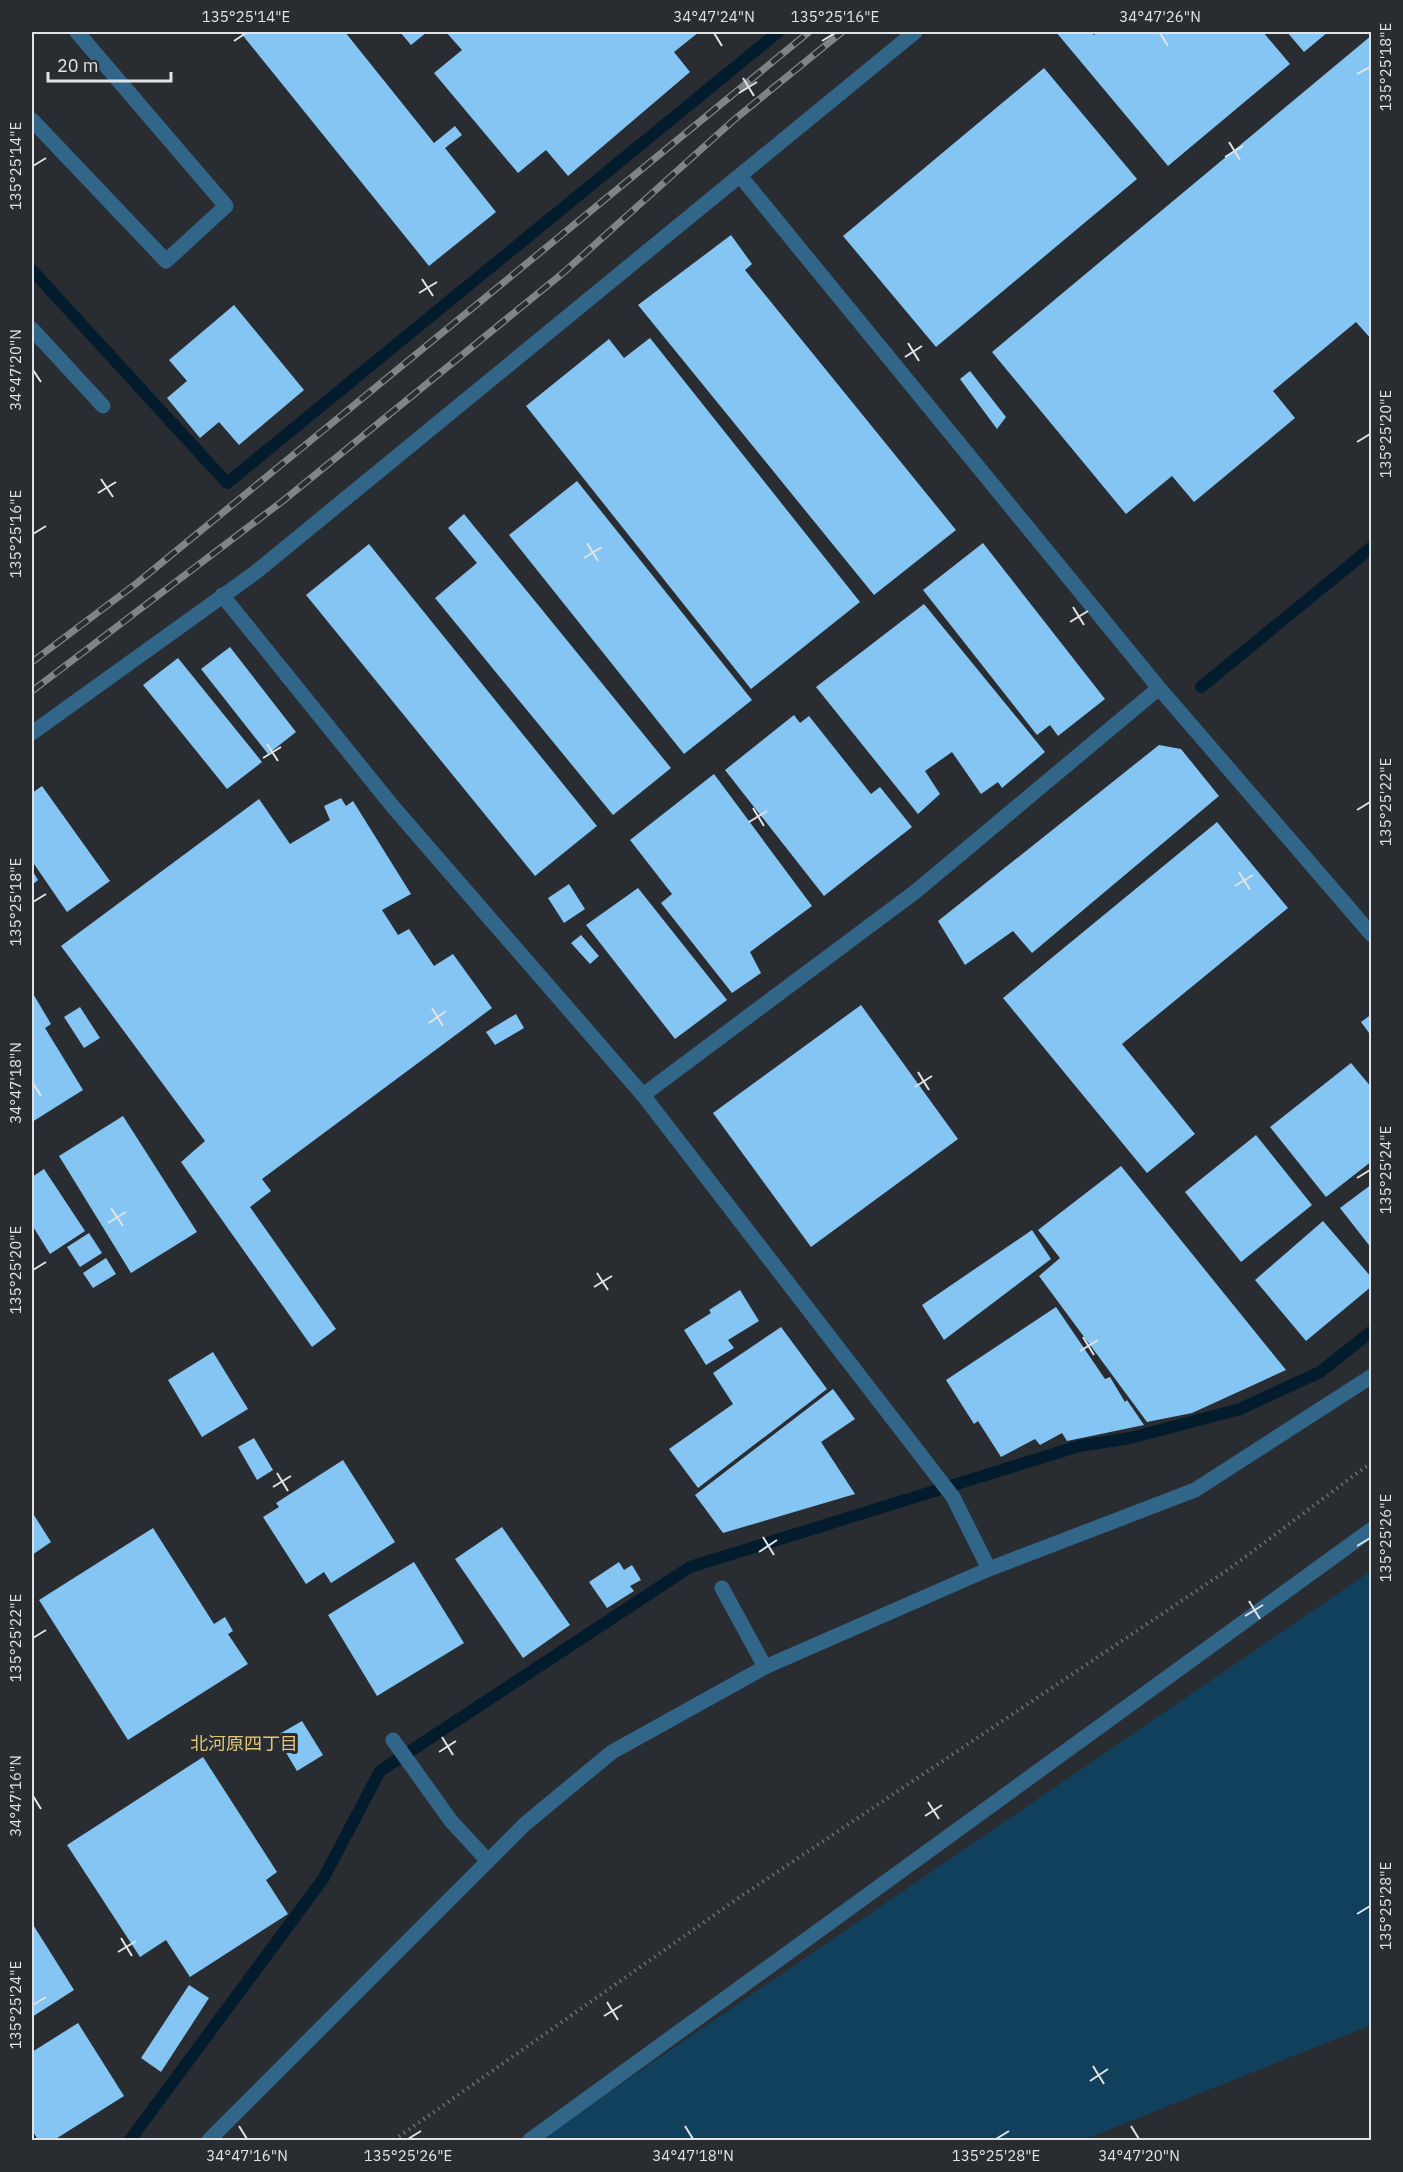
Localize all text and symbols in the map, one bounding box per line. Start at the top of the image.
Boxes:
text: 135°25'14"E [202,7,290,26]
text: 34°47'24"N [673,7,755,26]
text: 135°25'16"E [791,7,879,26]
text: 34°47'26"N [1119,7,1201,26]
text: 135°25'18"E [1376,23,1395,111]
scale bar [48,45,171,83]
text: 20 m [57,54,99,77]
text: 135°25'14"E [6,122,25,210]
text: 34°47'20"N [6,329,25,411]
text: 135°25'20"E [1376,390,1395,478]
text: 135°25'16"E [6,490,25,578]
text: 135°25'22"E [1376,758,1395,846]
text: 135°25'18"E [6,858,25,946]
text: 34°47'18"N [6,1042,25,1124]
text: 135°25'24"E [1376,1126,1395,1214]
text: 135°25'20"E [6,1226,25,1314]
text: 135°25'26"E [1376,1494,1395,1582]
text: 135°25'22"E [6,1594,25,1682]
district label: 北河原四丁目 [190,1732,298,1755]
text: 34°47'16"N [6,1755,25,1837]
text: 135°25'28"E [1376,1862,1395,1950]
text: 135°25'24"E [6,1961,25,2049]
text: 34°47'16"N [206,2146,288,2165]
text: 135°25'26"E [364,2146,452,2165]
text: 34°47'18"N [652,2146,734,2165]
text: 135°25'28"E [952,2146,1040,2165]
text: 34°47'20"N [1098,2146,1180,2165]

